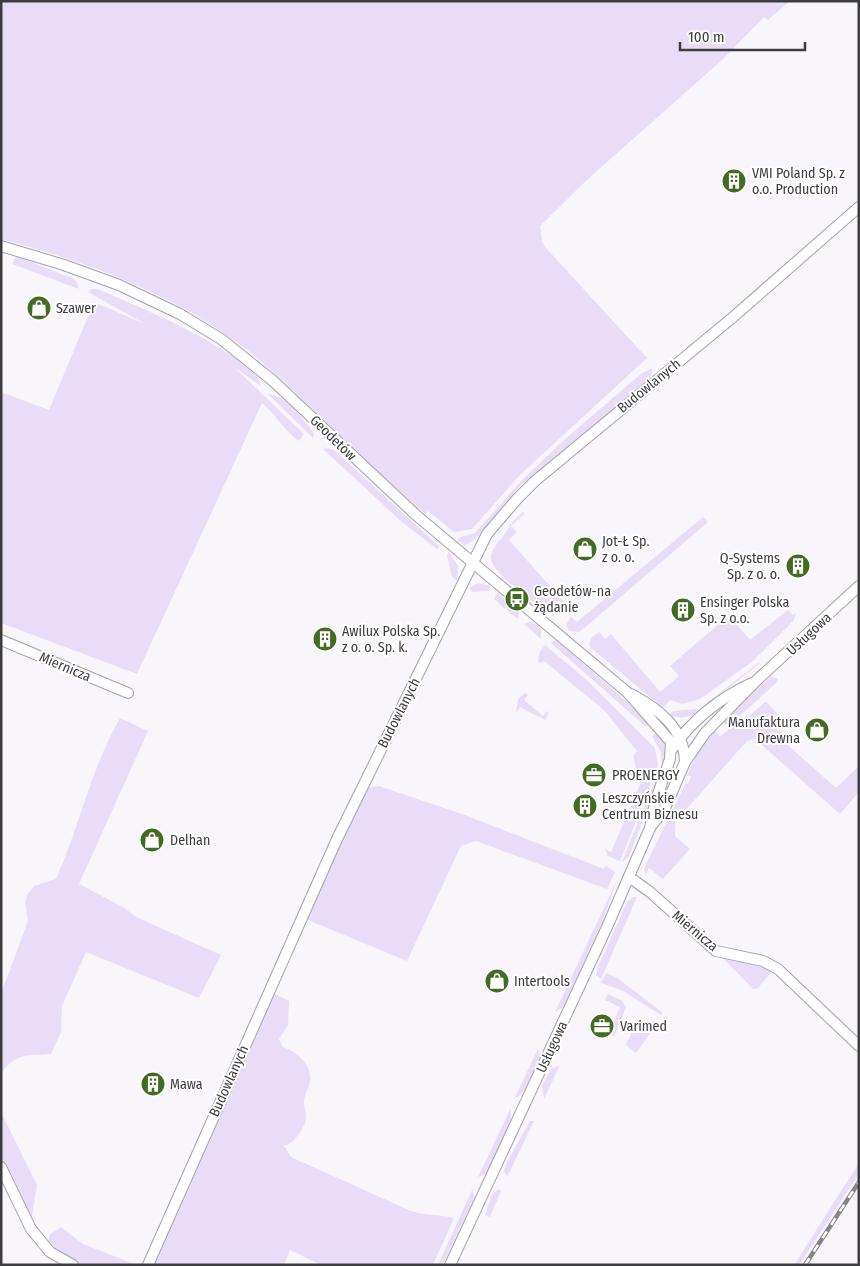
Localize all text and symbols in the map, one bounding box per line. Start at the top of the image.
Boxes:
scale bar [680,20,805,52]
text: 100 m [688,28,725,46]
place label: VMI Poland Sp. z o.o. Production [752,165,845,198]
building icon: VMI Poland Sp. z o.o. Production [721,168,747,194]
shop icon: Szawer [26,295,52,321]
place label: Szawer [56,300,96,317]
street label: Budowlanych [614,355,684,417]
street label: Geodetów [306,412,360,464]
place label: Jot-Ł Sp. z o. o. [602,533,649,566]
shop icon: Jot-Ł Sp. z o. o. [572,536,598,562]
place label: Q-Systems Sp. z o. o. [720,550,780,583]
building icon: Q-Systems Sp. z o. o. [785,553,811,579]
place label: Geodetów-na żądanie [534,583,611,616]
bus stop icon: Geodetów-na żądanie [504,586,530,612]
place label: Ensinger Polska Sp. z o.o. [700,594,789,627]
building icon: Ensinger Polska Sp. z o.o. [670,597,696,623]
street label: Usługowa [783,609,835,659]
place label: Awilux Polska Sp. z o. o. Sp. k. [342,623,440,656]
building icon: Awilux Polska Sp. z o. o. Sp. k. [312,626,338,652]
street label: Miernicza [37,649,93,686]
street label: Budowlanych [374,675,424,751]
place label: Manufaktura Drewna [728,714,800,747]
shop icon: Manufaktura Drewna [804,717,830,743]
office icon: PROENERGY [581,762,607,788]
place label: PROENERGY [612,767,679,784]
place label: Leszczyńskie Centrum Biznesu [602,790,698,823]
building icon: Leszczyńskie Centrum Biznesu [572,793,598,819]
shop icon: Delhan [139,827,165,853]
place label: Delhan [170,832,210,849]
street label: Miernicza [669,907,721,955]
shop icon: Intertools [484,968,510,994]
place label: Intertools [514,973,570,990]
office icon: Varimed [589,1013,615,1039]
street label: Usługowa [533,1018,571,1076]
place label: Varimed [620,1018,667,1035]
street label: Budowlanych [206,1043,252,1119]
building icon: Mawa [140,1071,166,1097]
place label: Mawa [170,1076,203,1093]

